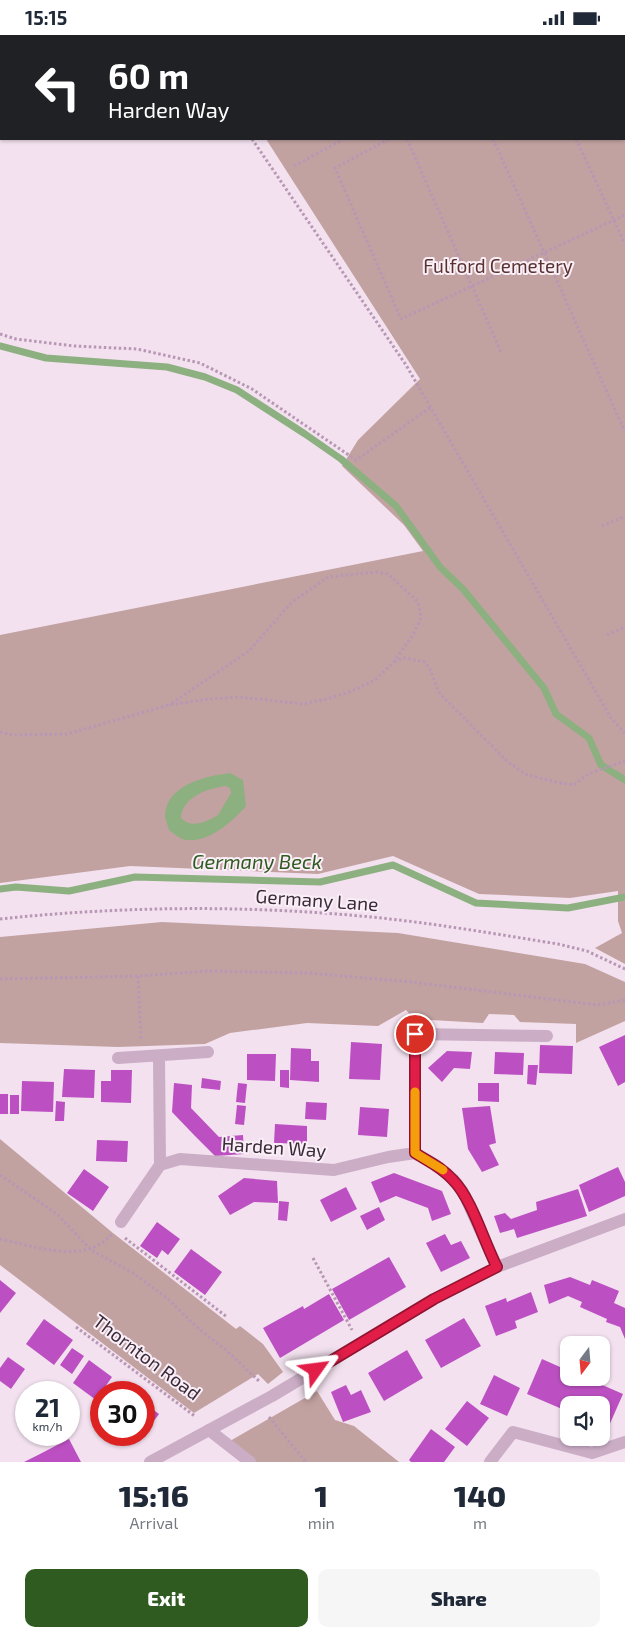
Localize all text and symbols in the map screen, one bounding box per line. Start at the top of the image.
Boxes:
text: 15:15 [25,6,67,29]
text: 60 m [108,54,189,96]
icon: left [25,55,90,120]
text: Harden Way [108,96,230,122]
park label: Fulford Cemetery [423,254,573,277]
water label: Germany Beck [192,849,322,874]
street label: Germany Lane [255,884,379,915]
pin [394,1013,436,1055]
icon: arrive [401,1020,429,1048]
street label: Harden Way [221,1131,327,1162]
street label: Thornton Road [89,1309,206,1404]
north arrow [560,1336,610,1386]
map controls [560,1336,610,1446]
position arrow [289,1343,341,1395]
speed limit sign: 30 [90,1381,155,1446]
text: 21 [35,1392,60,1422]
button: sound [560,1396,610,1446]
text: km/h [33,1419,62,1433]
text: 15:16 [119,1477,189,1513]
text: 1 [315,1477,328,1513]
text: 140 [454,1477,506,1513]
text: Arrival [129,1513,178,1532]
text: min [308,1513,335,1532]
text: m [473,1513,487,1532]
button: Exit [25,1569,308,1627]
button: Share [318,1569,600,1627]

